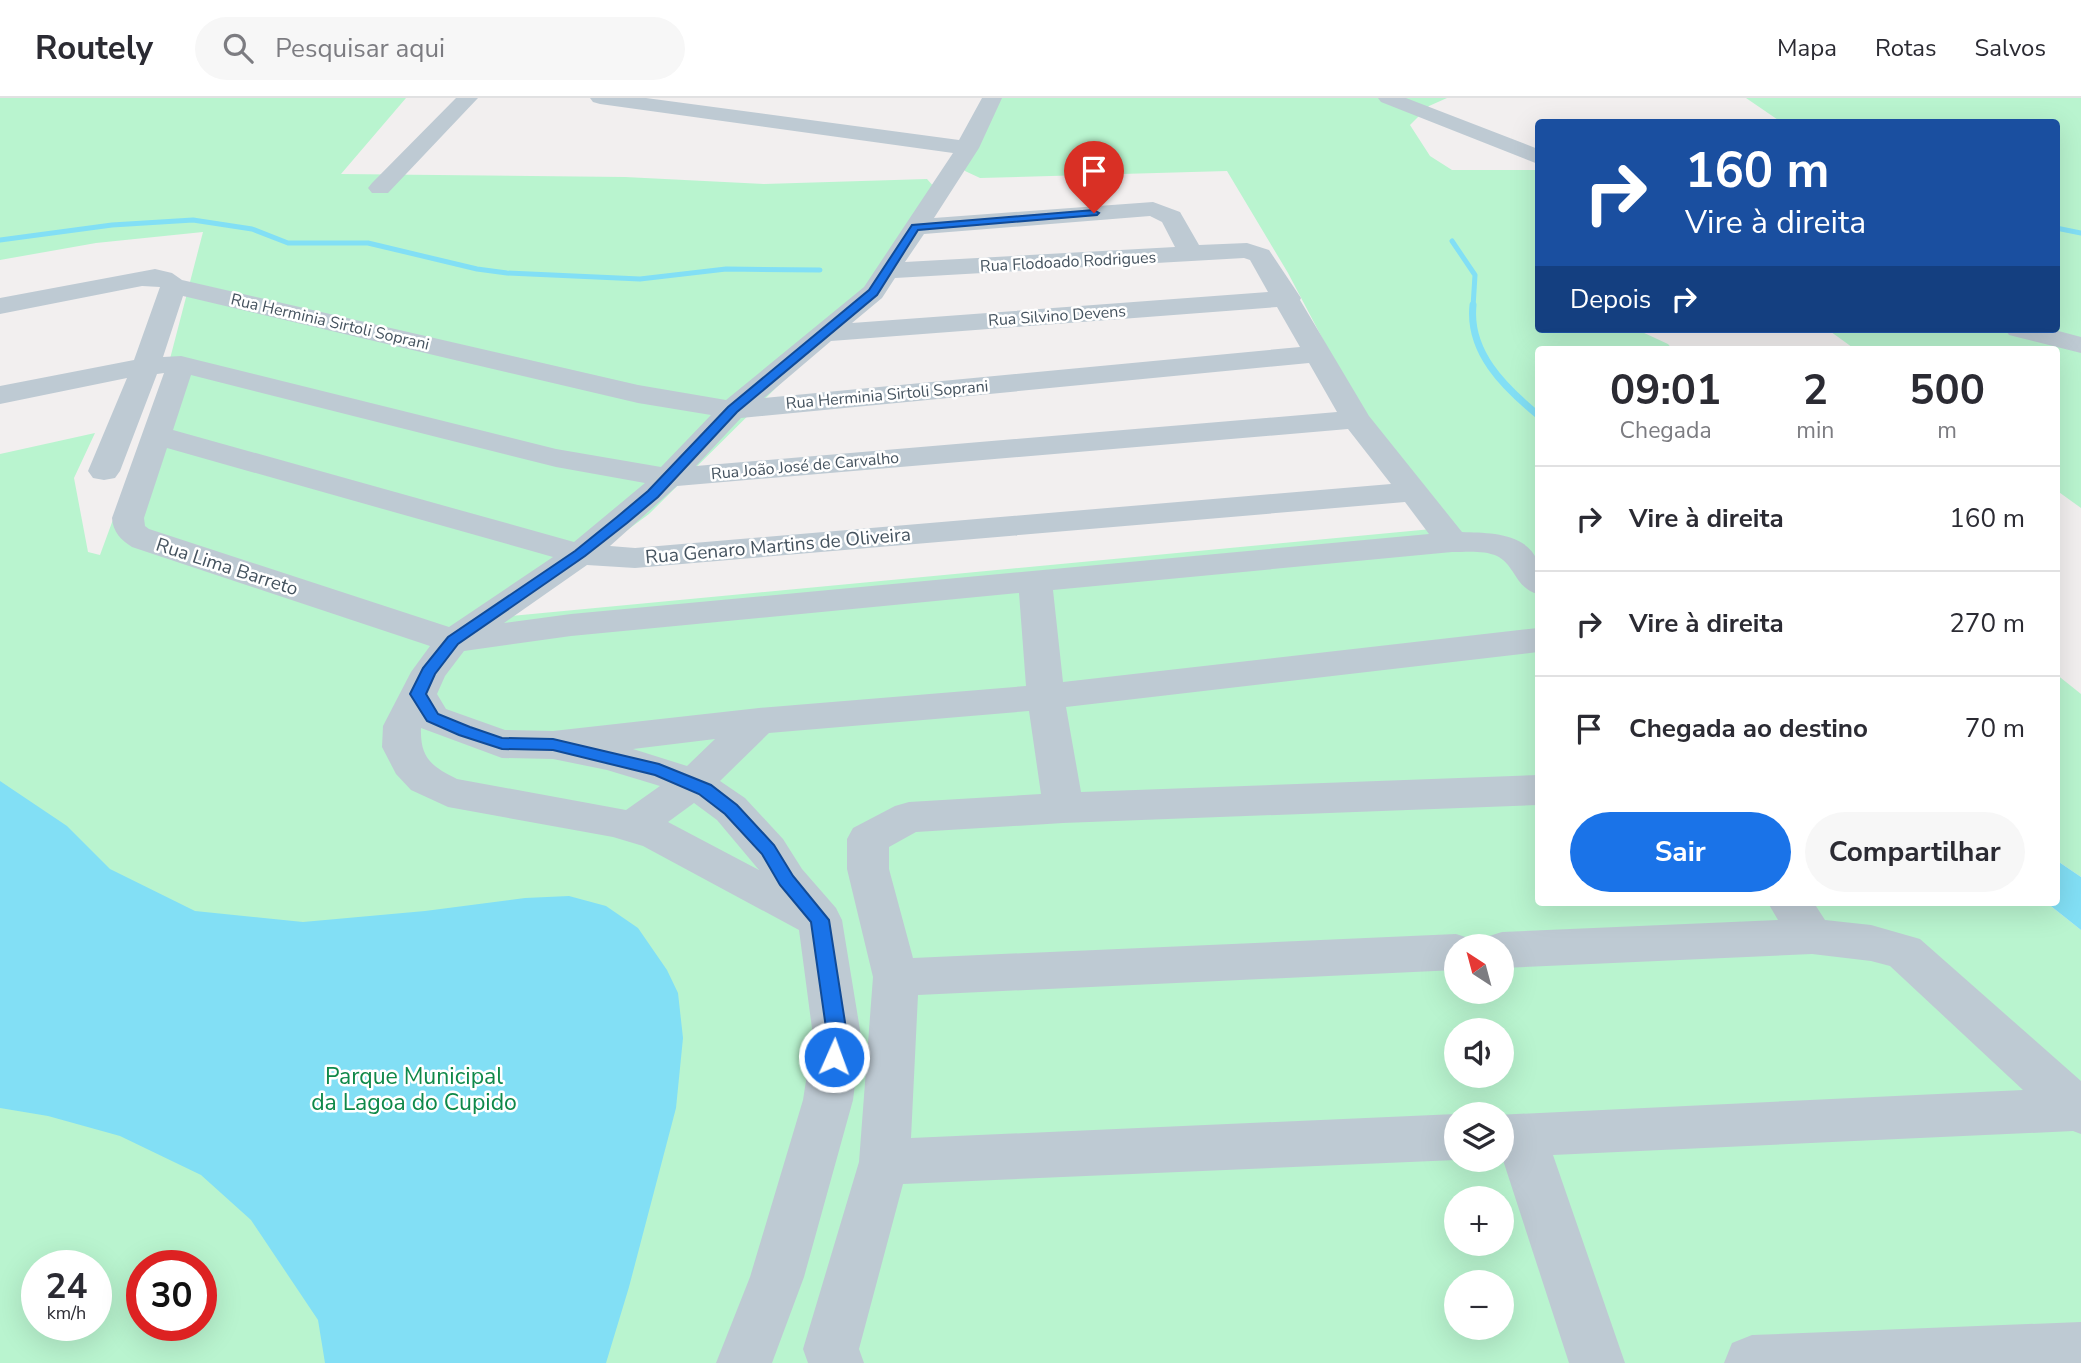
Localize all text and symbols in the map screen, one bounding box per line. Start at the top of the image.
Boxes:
search box [195,17,685,80]
text: Routely [35,26,153,71]
icon: search [219,29,257,67]
text: Pesquisar aqui [275,31,445,66]
text: Mapa [1777,32,1837,64]
text: Rotas [1875,32,1937,64]
text: Salvos [1975,32,2046,64]
text: 160 m [1685,137,1829,204]
pin [1064,141,1124,213]
icon: right [1570,147,1661,238]
icon: arrive [1075,152,1113,190]
text: Vire à direita [1685,201,1866,244]
street label: Rua Flodoado Rodrigues [979,246,1157,278]
icon: right [1665,280,1703,318]
text: Depois [1570,282,1651,317]
street label: Rua Herminia Sirtoli Soprani [229,288,431,356]
street label: Rua Silvino Devens [987,300,1127,332]
text: 09:01 [1610,362,1721,419]
text: 2 [1803,362,1828,419]
text: 500 [1909,362,1985,419]
street label: Rua Herminia Sirtoli Soprani [785,375,989,415]
text: Chegada [1620,415,1712,446]
text: min [1796,415,1834,446]
text: m [1937,415,1957,446]
street label: Rua João José de Carvalho [710,447,900,485]
icon: right [1570,500,1608,538]
text: Vire à direita [1629,501,1784,536]
text: 160 m [1949,501,2025,536]
street label: Rua Genaro Martins de Oliveira [644,521,912,571]
street label: Rua Lima Barreto [153,532,301,602]
icon: right [1570,605,1608,643]
text: Vire à direita [1629,606,1784,641]
text: 270 m [1949,606,2025,641]
icon: arrive [1570,710,1608,748]
text: Chegada ao destino [1629,711,1868,746]
text: 70 m [1965,711,2025,746]
button: Sair [1570,812,1791,892]
button: Compartilhar [1805,812,2025,892]
north arrow [1444,934,1514,1004]
map controls [1444,934,1514,1340]
button: sound [1444,1018,1514,1088]
position arrow [797,1020,871,1094]
park label: Parque Municipal da Lagoa do Cupido [311,1061,517,1118]
button: layers [1444,1102,1514,1172]
button: + [1444,1186,1514,1256]
speed limit sign: 30 [126,1250,217,1341]
text: 24 [45,1263,88,1310]
button: − [1444,1270,1514,1340]
text: km/h [47,1301,86,1325]

